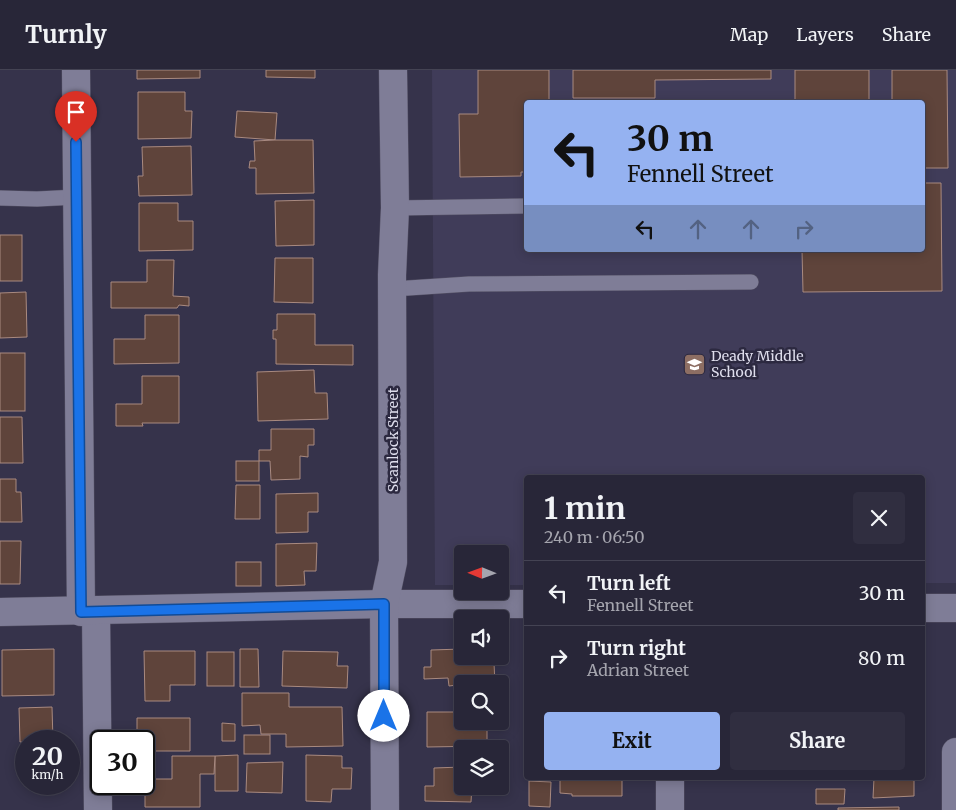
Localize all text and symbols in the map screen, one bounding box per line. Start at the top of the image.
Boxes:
text: Turnly [25,19,107,50]
text: Map [730,23,768,46]
text: Layers [796,23,854,46]
text: Share [882,23,931,46]
pin [55,91,97,142]
icon: arrive [62,98,90,126]
text: 30 m [627,117,713,161]
icon: left [544,120,609,185]
text: Fennell Street [627,160,773,188]
icon: left [631,215,659,243]
icon: ahead [684,215,712,243]
icon: ahead [737,215,765,243]
icon: right [790,215,818,243]
place label: Deady Middle School [711,347,804,381]
school or university icon: Deady Middle School [683,352,707,376]
street label: Scanlock Street [384,387,402,492]
text: 1 min [544,489,626,527]
button: close [853,492,905,544]
text: 240 m · 06:50 [544,527,644,547]
north arrow [454,545,509,600]
map controls [454,545,509,795]
text: Turn left [587,571,671,595]
icon: left [544,579,572,607]
text: 30 m [859,581,905,605]
text: Fennell Street [587,595,694,615]
button: sound [454,610,509,665]
text: Turn right [587,636,686,660]
icon: right [544,644,572,672]
text: 80 m [858,646,905,670]
text: Adrian Street [587,660,689,680]
button: search [454,675,509,730]
position arrow [357,689,409,741]
button: Exit [544,712,720,770]
button: Share [730,712,905,770]
speed limit sign: 30 [90,730,155,795]
text: 20 [32,740,63,772]
button: layers [454,740,509,795]
text: km/h [32,767,63,782]

